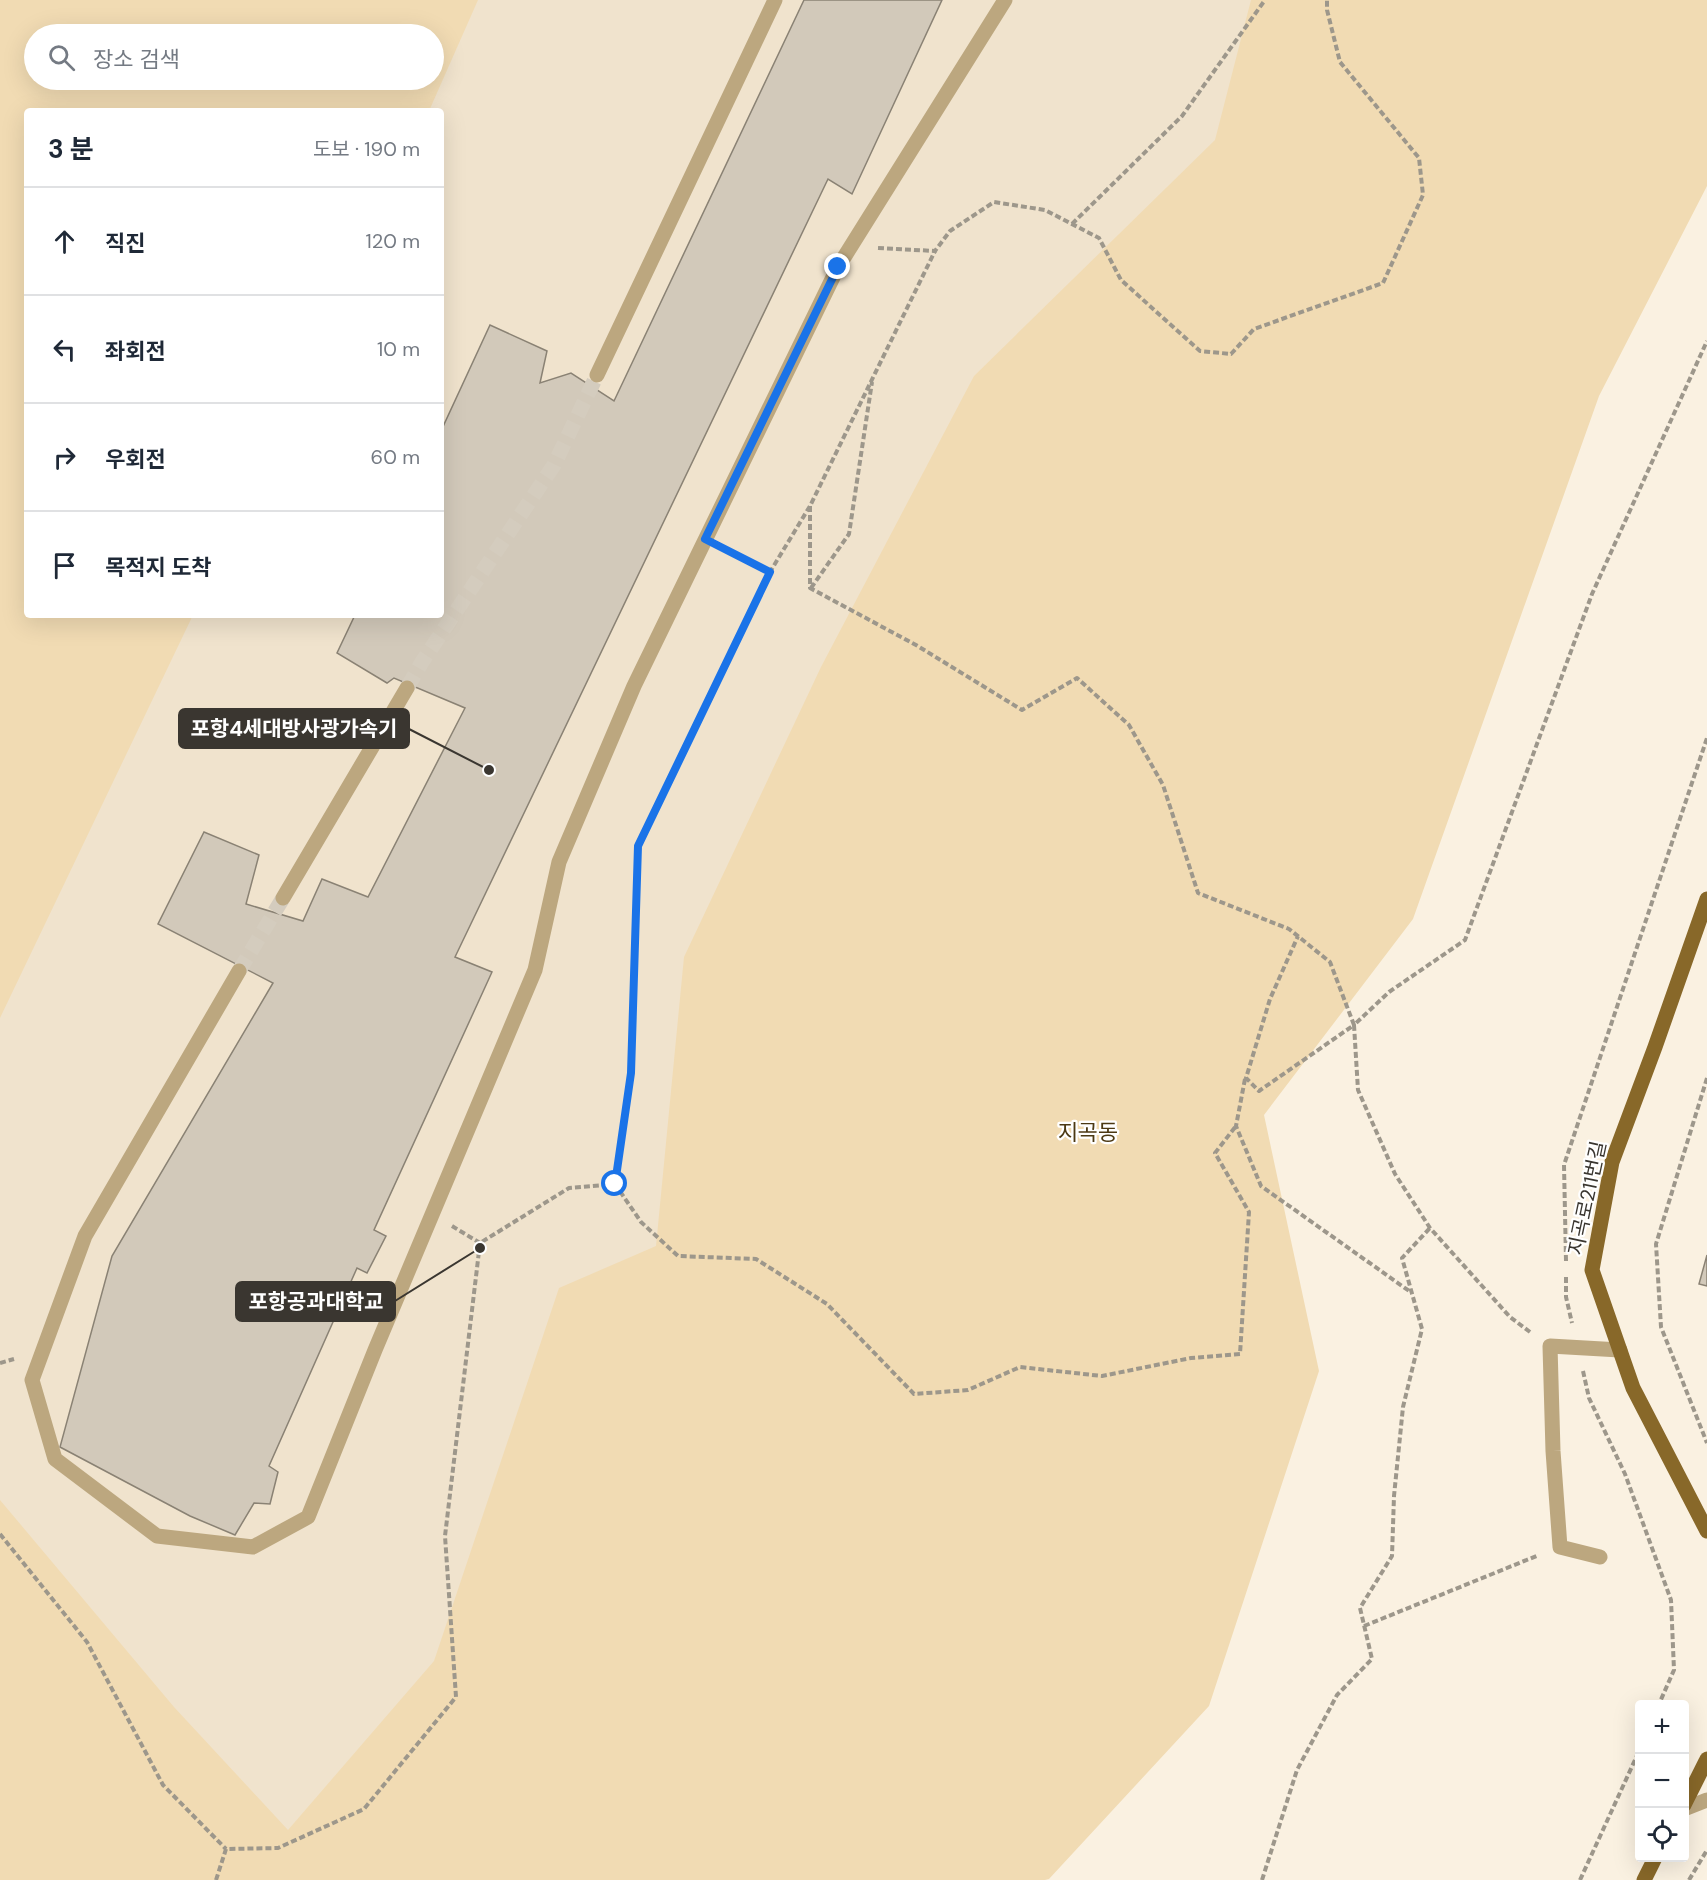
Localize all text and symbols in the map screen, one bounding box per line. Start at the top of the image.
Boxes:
search box [24,24,444,90]
icon: search [45,41,78,74]
text: 장소 검색 [93,45,180,74]
text: 3 분 [48,132,94,166]
text: 도보 · 190 m [313,136,420,162]
icon: ahead [48,225,81,258]
text: 120 m [366,228,420,254]
text: 직진 [105,229,145,258]
route end [824,253,850,279]
icon: left [48,333,81,366]
text: 10 m [377,336,420,362]
text: 좌회전 [105,337,166,366]
icon: right [48,441,81,474]
text: 60 m [371,444,420,470]
text: 우회전 [105,445,166,474]
icon: arrive [48,549,81,582]
text: 목적지 도착 [105,553,211,582]
callout: 포항4세대방사광가속기 [179,709,409,748]
text: 포항4세대방사광가속기 [191,715,397,743]
district label: 지곡동 [1058,1118,1118,1147]
street label: 지곡로211번길 [1562,1139,1612,1257]
route start [601,1170,627,1196]
callout: 포항공과대학교 [236,1282,395,1321]
text: 포항공과대학교 [248,1288,384,1316]
map controls [1635,1700,1689,1862]
button: + [1635,1700,1689,1754]
button: − [1635,1754,1689,1808]
button: locate [1635,1808,1689,1862]

